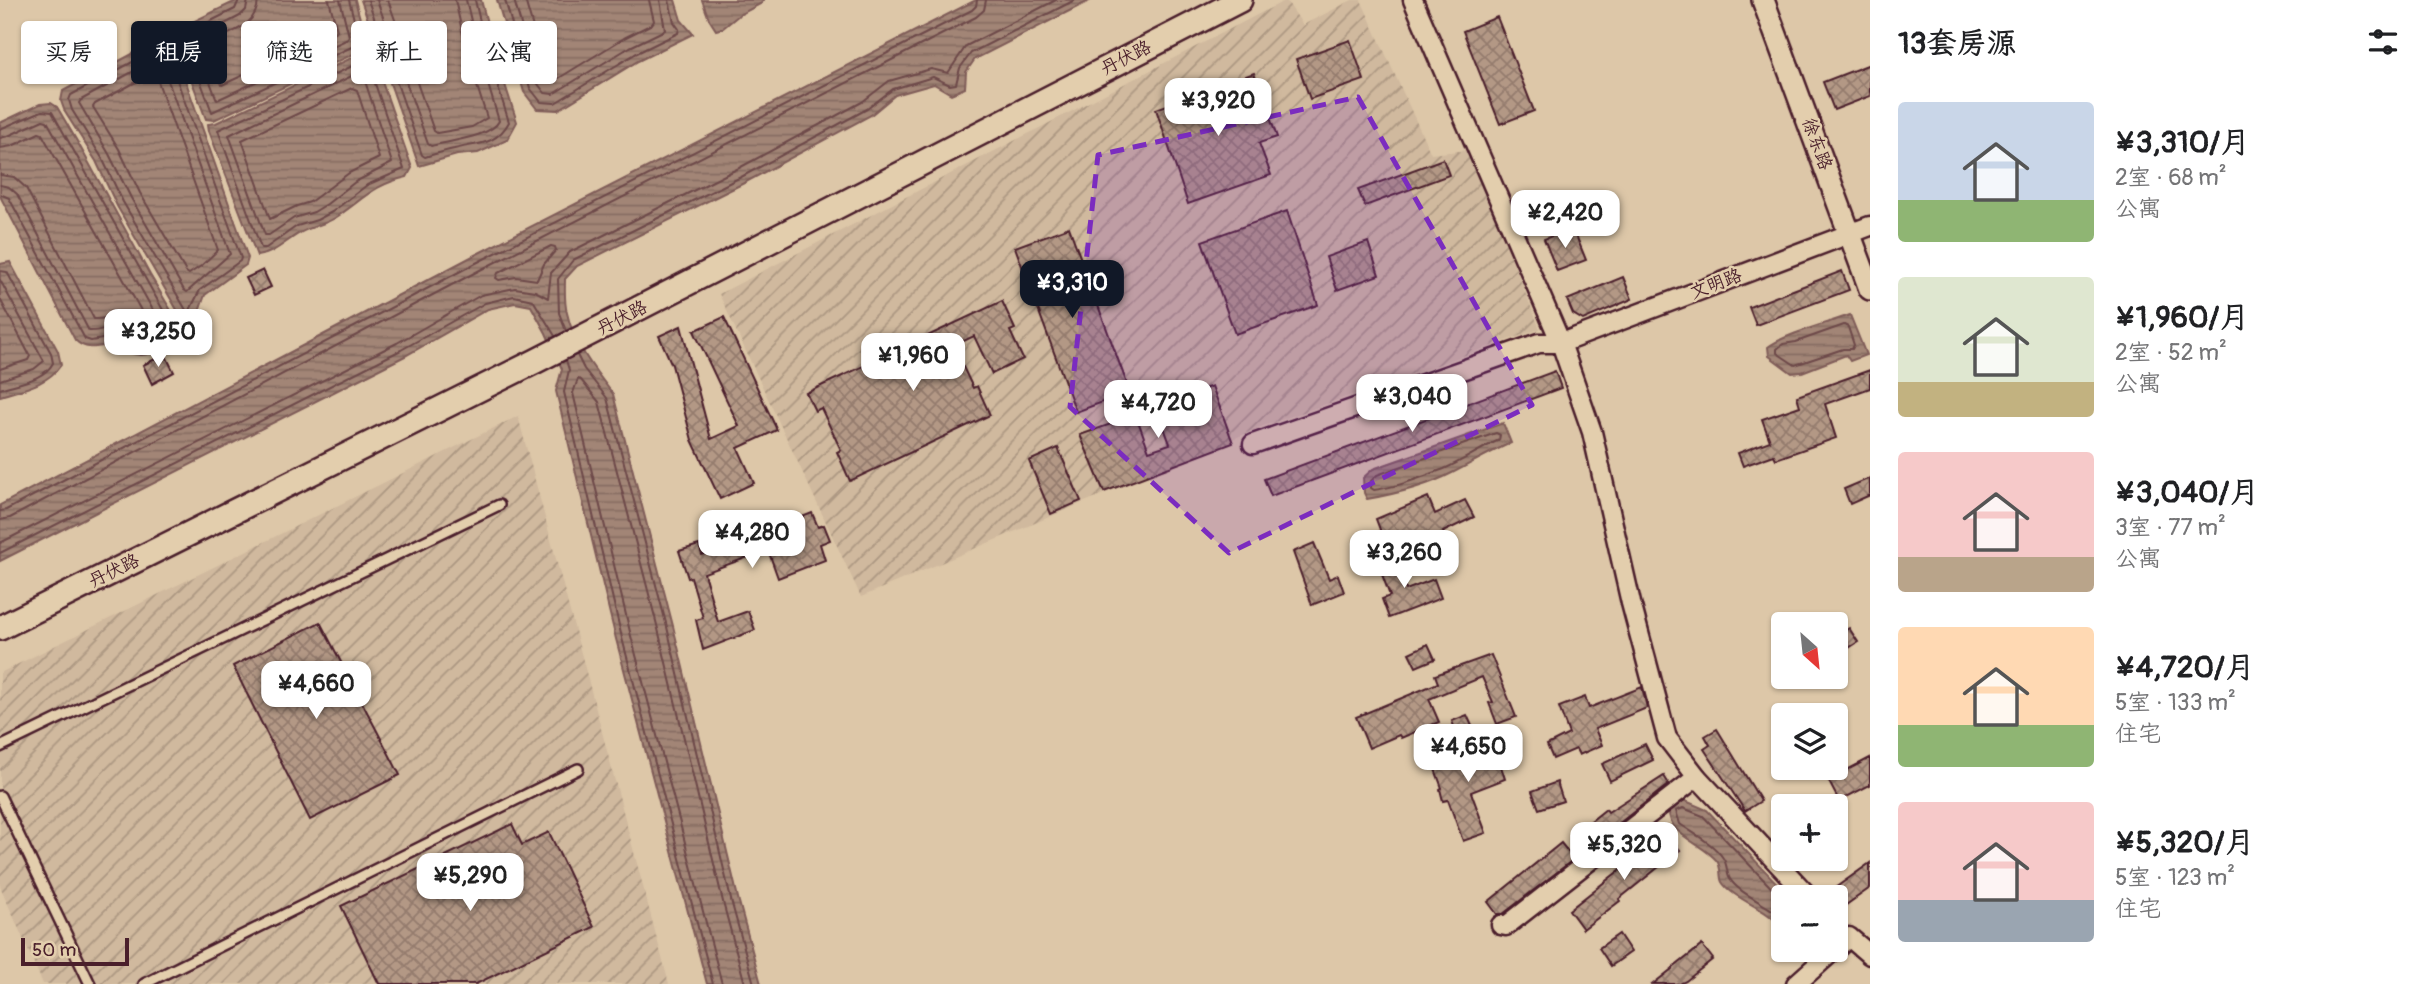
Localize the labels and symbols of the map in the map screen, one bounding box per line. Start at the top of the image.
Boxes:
street label: 丹伏路 [1097,35,1155,81]
pin: ¥3,920 [1161,78,1275,138]
street label: 徐东路 [1797,115,1837,173]
pin: ¥2,420 [1508,190,1622,250]
pin: ¥3,310 [1015,260,1129,320]
street label: 文明路 [1687,264,1745,304]
street label: 丹伏路 [593,295,651,341]
pin: ¥3,250 [101,310,215,369]
pin: ¥1,960 [856,334,970,393]
pin: ¥3,040 [1355,374,1469,434]
pin: ¥4,720 [1101,380,1215,440]
pin: ¥4,280 [695,510,809,570]
pin: ¥3,260 [1347,530,1461,590]
street label: 丹伏路 [85,549,143,593]
north arrow [1771,612,1848,690]
pin: ¥4,660 [259,662,373,721]
pin: ¥4,650 [1411,724,1525,784]
pin: ¥5,320 [1567,822,1681,882]
pin: ¥5,290 [413,853,527,913]
scale bar [21,935,130,967]

